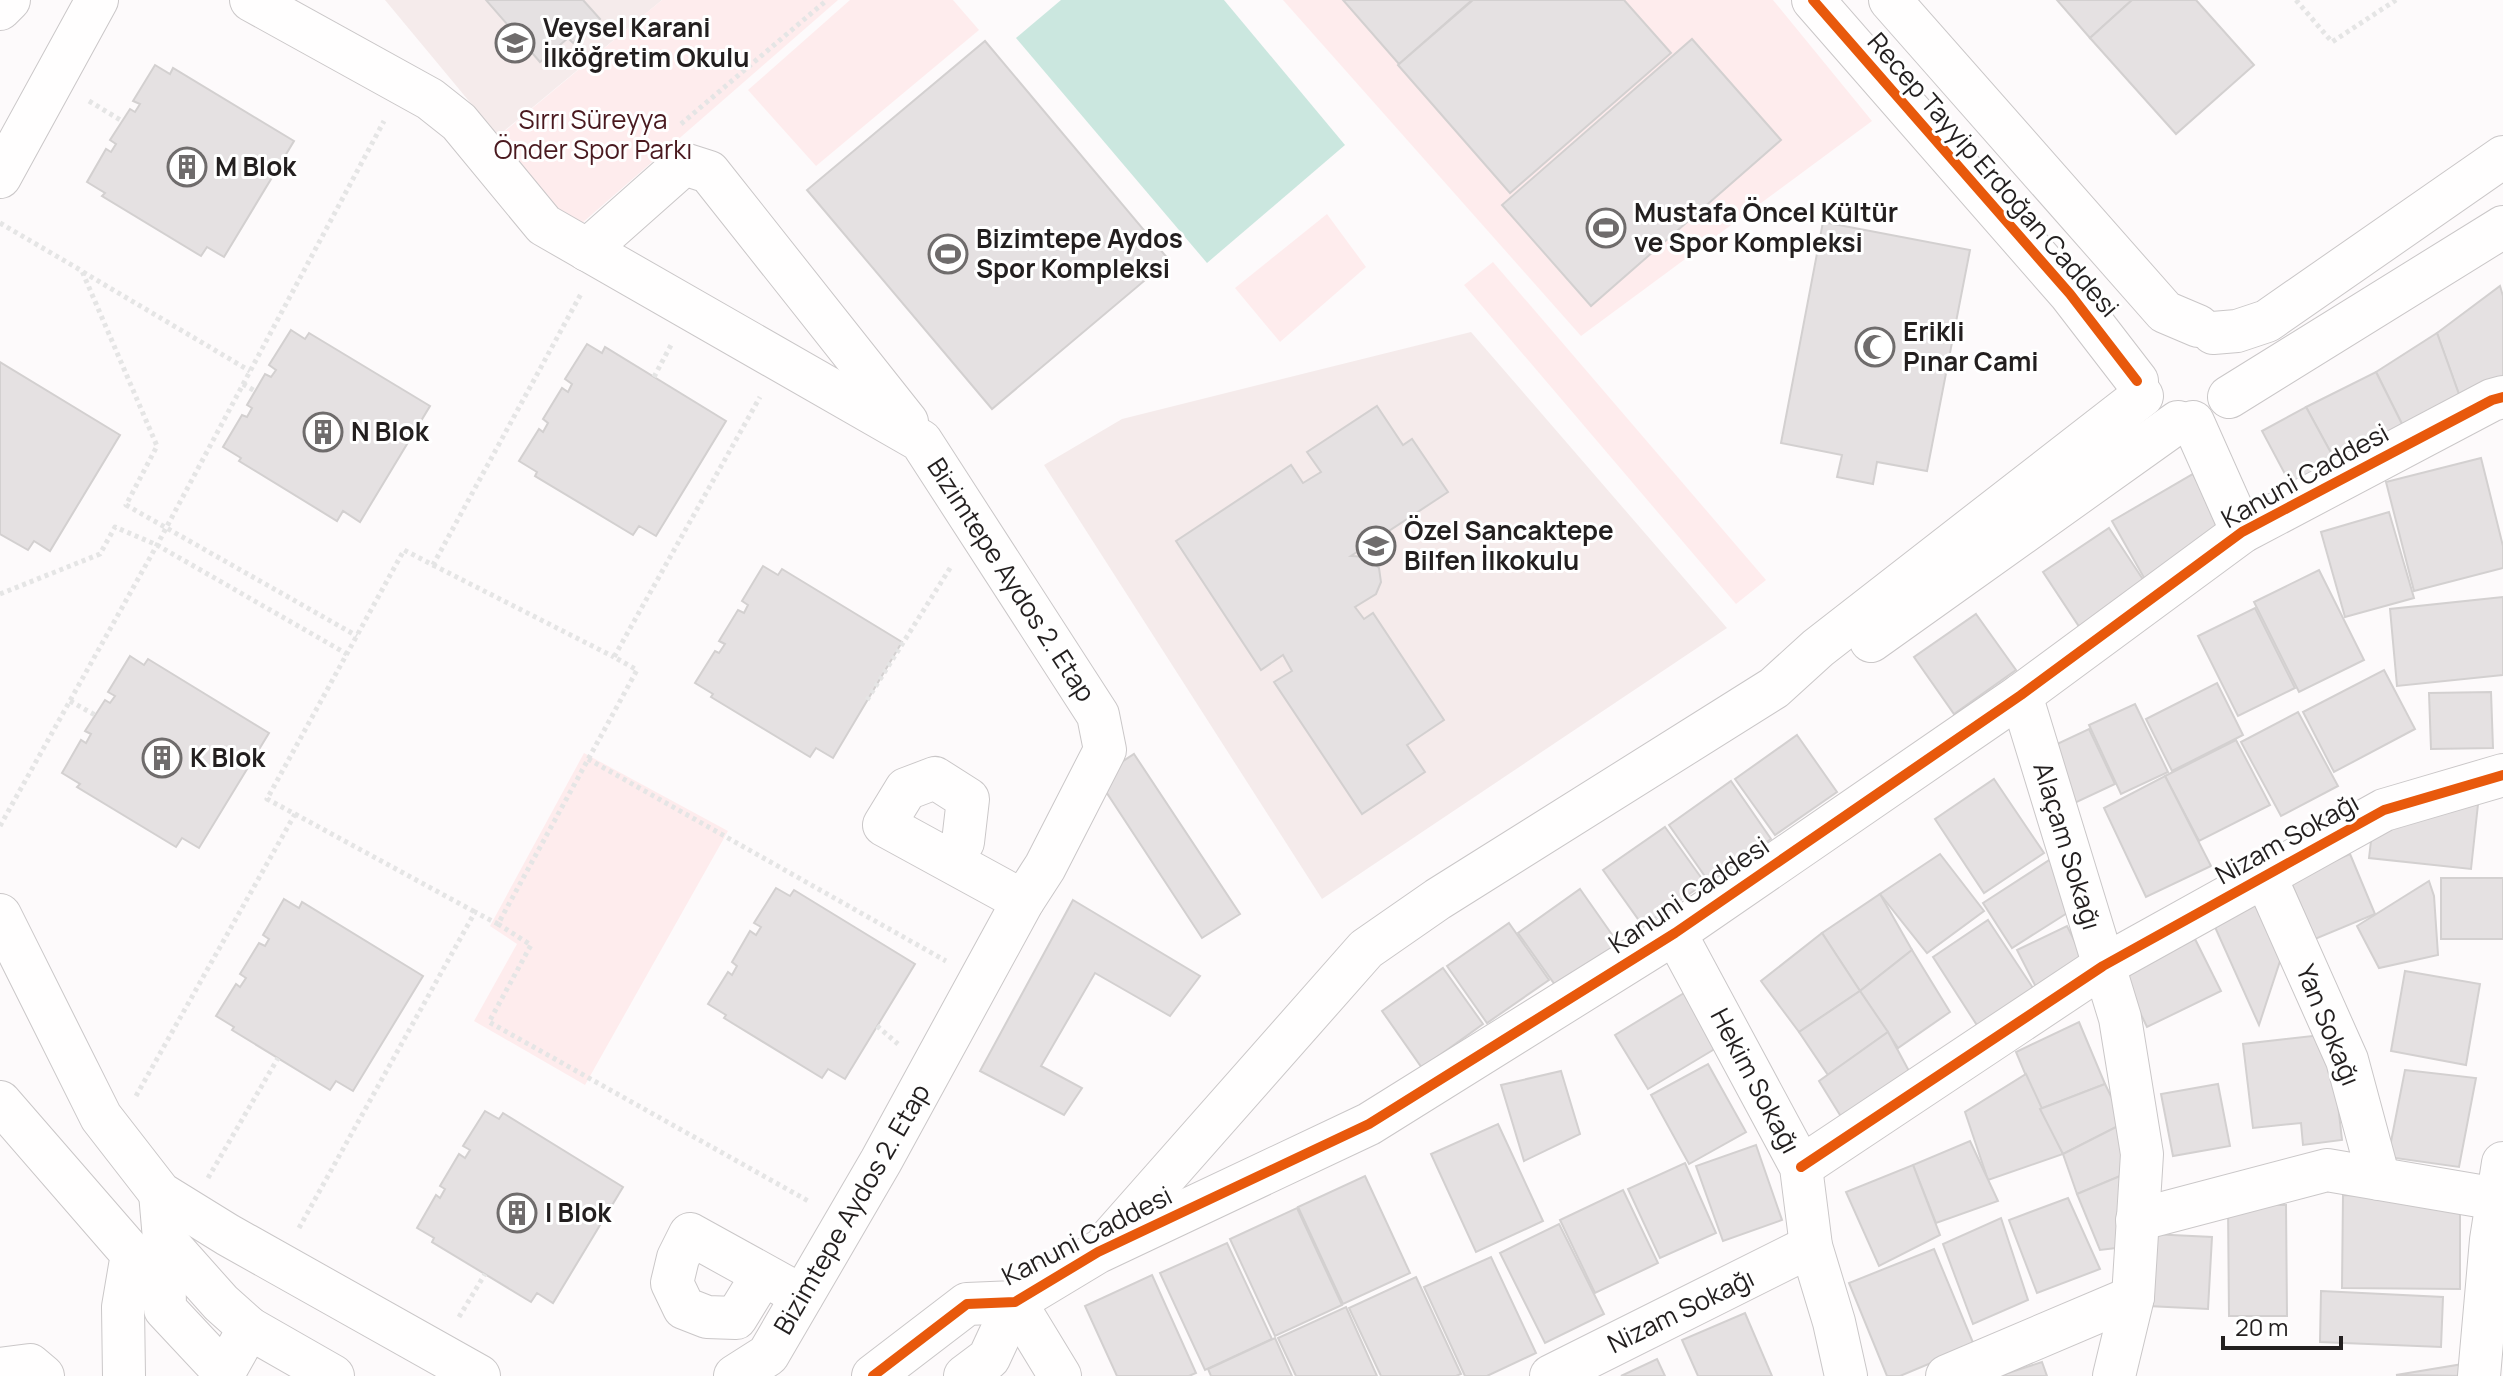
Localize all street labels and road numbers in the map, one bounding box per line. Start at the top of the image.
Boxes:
street label: Recep Tayyip Erdoğan Caddesi [1860,24,2128,324]
street label: Kanuni Caddesi [2214,414,2395,536]
street label: Bizimtepe Aydos 2. Etap [919,451,1104,708]
street label: Alaçam Sokağı [2025,758,2110,934]
street label: Nizam Sokağı [2208,784,2365,892]
street label: Kanuni Caddesi [1601,827,1776,961]
street label: Yan Sokağı [2288,959,2370,1091]
street label: Hekim Sokağı [1703,1002,1809,1159]
street label: Bizimtepe Aydos 2. Etap [765,1077,938,1340]
street label: Kanuni Caddesi [995,1177,1178,1293]
street label: Nizam Sokağı [1601,1259,1760,1361]

